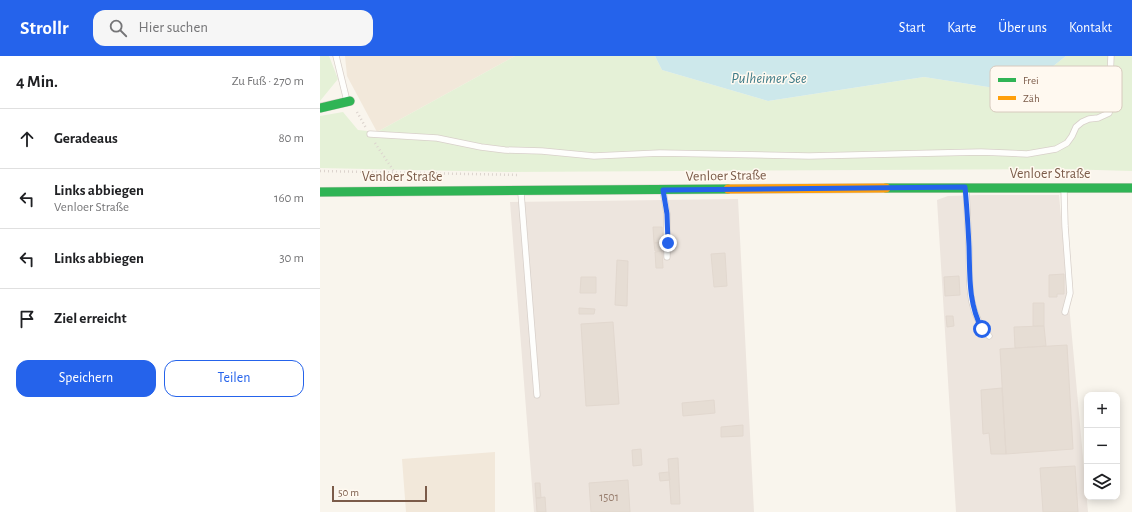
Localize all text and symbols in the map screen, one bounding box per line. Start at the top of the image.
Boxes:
search box [93,10,373,46]
icon: search [107,17,129,39]
text: Strollr [20,19,69,38]
text: Hier suchen [139,20,208,35]
text: Start [899,21,925,35]
text: Karte [947,21,976,35]
text: Über uns [998,21,1047,35]
text: Kontakt [1069,21,1112,35]
legend [990,66,1122,112]
water label: Pulheimer See [731,71,807,86]
text: 4 Min. [16,73,58,90]
text: Zu Fuß · 270 m [232,75,304,88]
text: Frei [1023,75,1039,86]
text: Zäh [1023,93,1040,104]
icon: ahead [16,128,38,150]
text: Geradeaus [54,131,118,146]
text: 80 m [278,132,304,145]
street label: Venloer Straße [1010,167,1090,181]
street label: Venloer Straße [686,168,766,184]
street label: Venloer Straße [362,170,442,184]
text: Links abbiegen [54,183,144,198]
icon: left [16,188,38,210]
text: 160 m [274,192,304,205]
text: Venloer Straße [54,201,129,214]
route end [659,234,677,252]
icon: left [16,248,38,270]
text: Links abbiegen [54,251,144,266]
text: 30 m [279,252,304,265]
icon: arrive [16,308,38,330]
text: Ziel erreicht [54,311,127,326]
route start [973,320,991,338]
button: Speichern [16,360,156,397]
button: Teilen [164,360,304,397]
map controls [1084,392,1120,500]
button: + [1084,392,1120,428]
button: − [1084,428,1120,464]
button: layers [1084,464,1120,500]
scale bar [332,484,427,503]
text: 50 m [338,487,359,498]
house number: 1501 [599,491,619,503]

